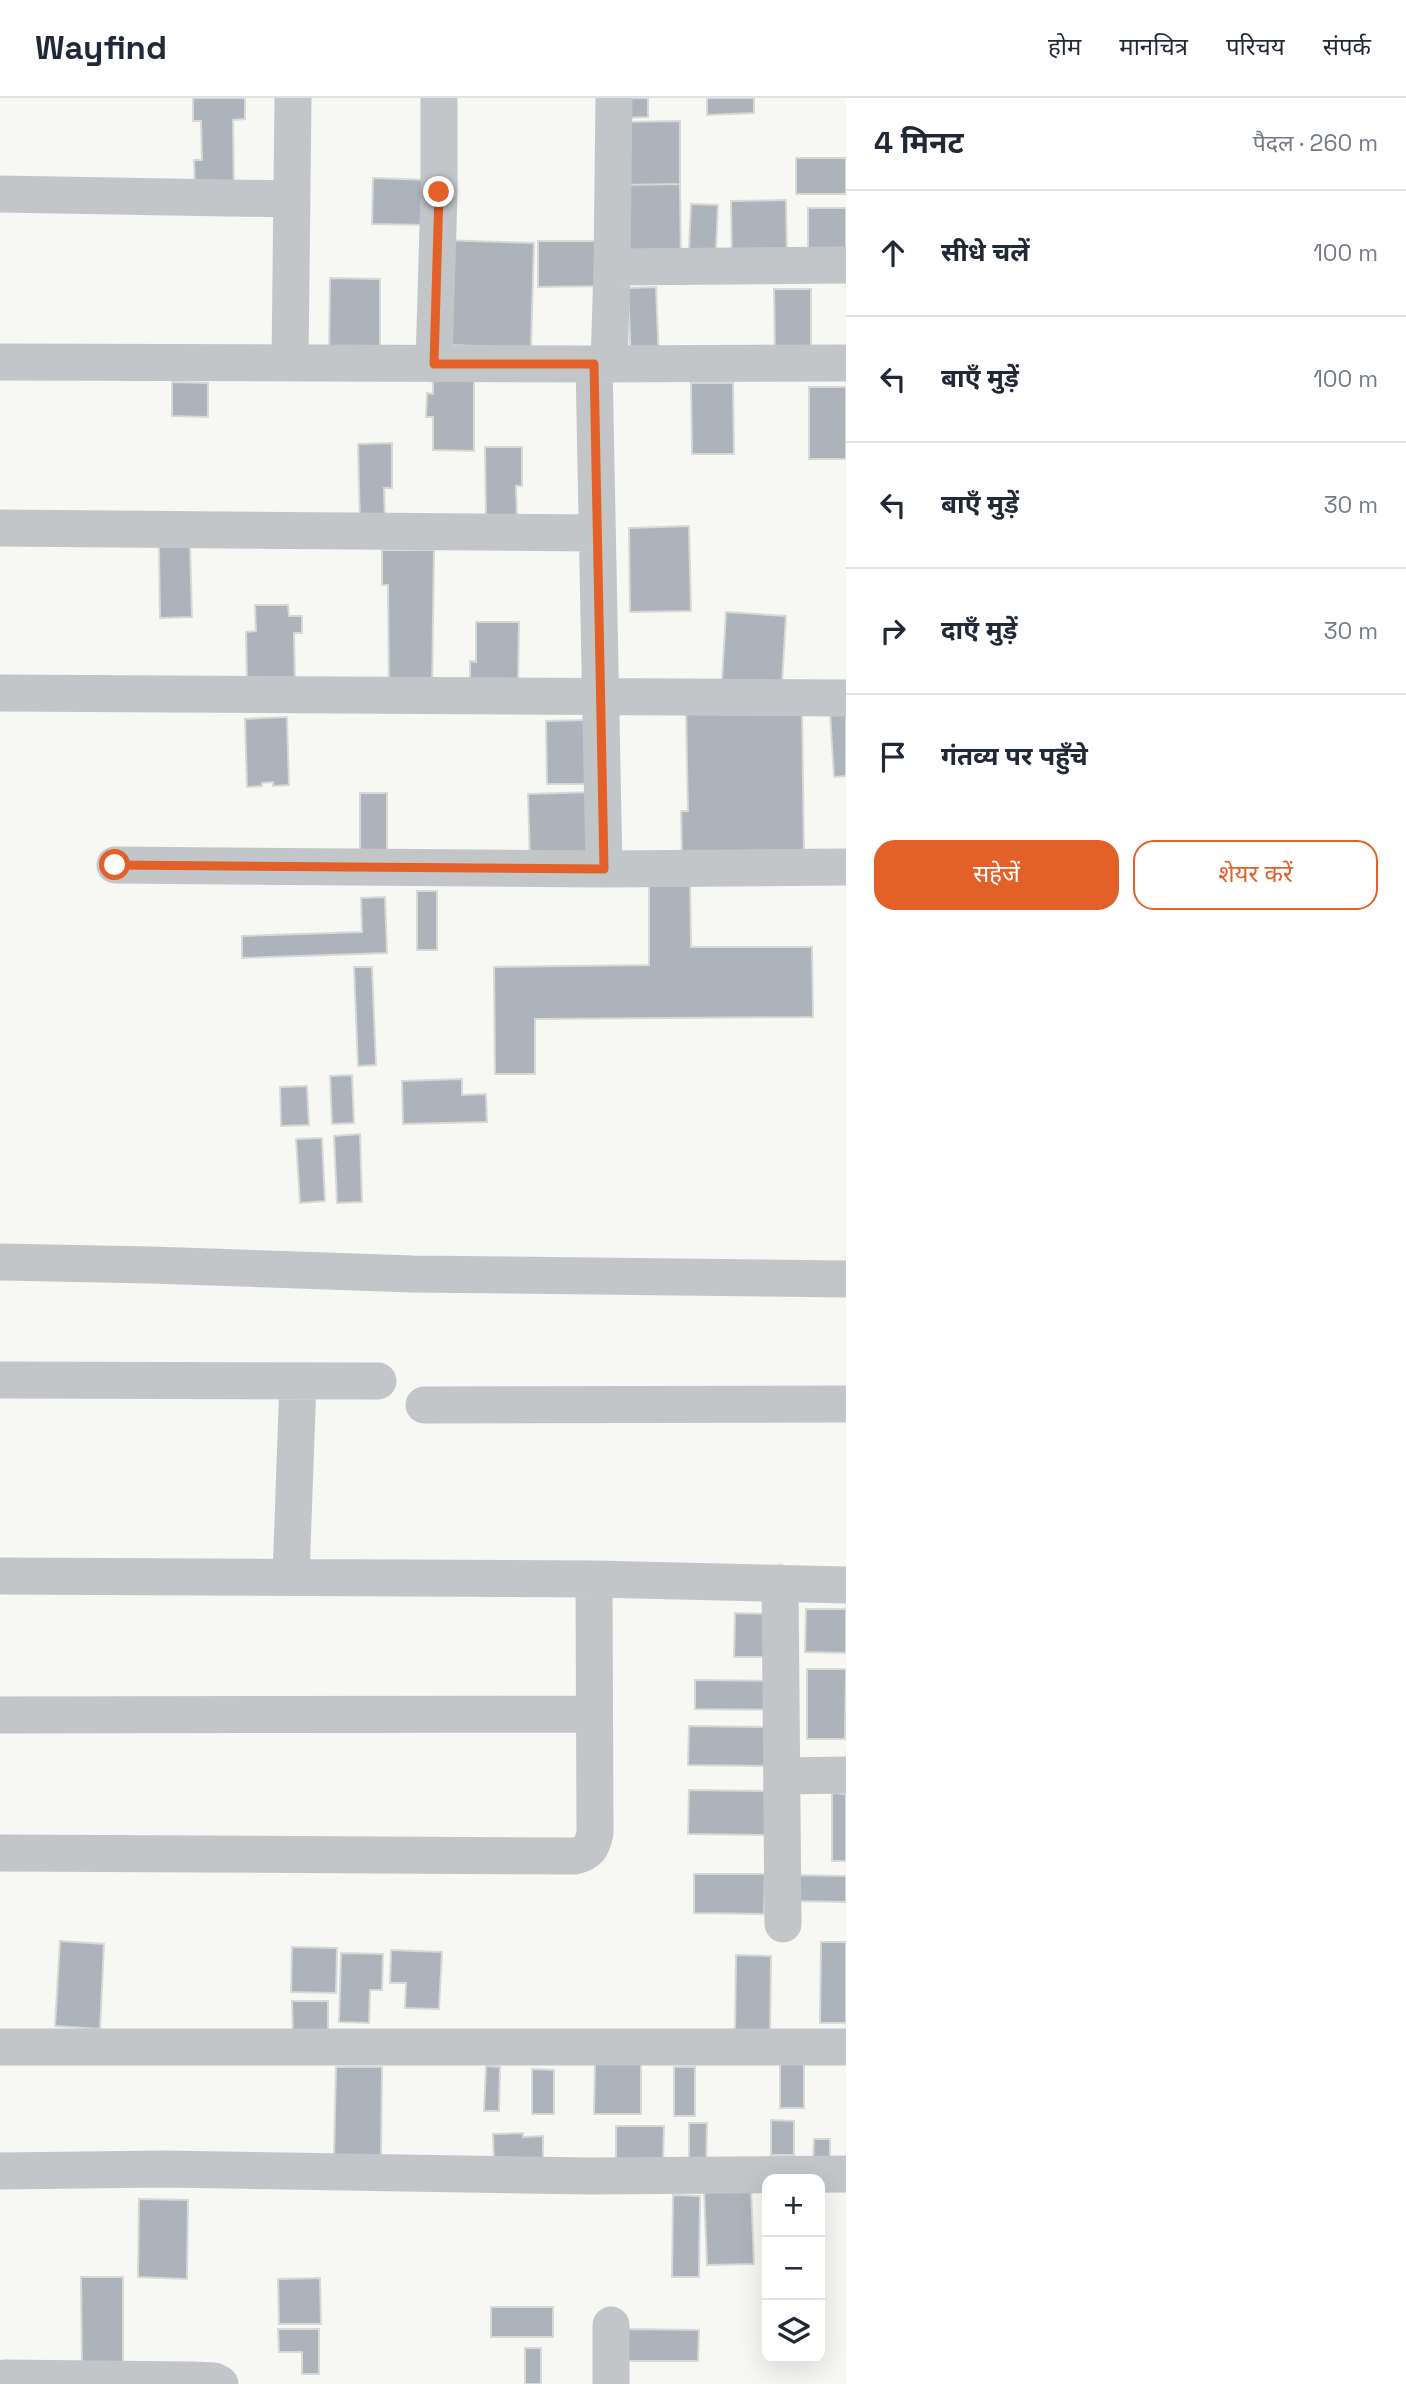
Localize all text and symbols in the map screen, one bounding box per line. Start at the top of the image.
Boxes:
text: Wayfind [35,27,167,69]
text: होम [1048,31,1081,62]
text: मानचित्र [1119,31,1188,62]
text: परिचय [1226,31,1285,62]
text: संपर्क [1323,31,1371,62]
text: 4 मिनट [874,123,964,162]
text: पैदल · 260 m [1253,128,1378,158]
route end [423,176,454,207]
icon: ahead [874,234,912,272]
text: सीधे चलें [941,235,1030,269]
text: 100 m [1313,238,1378,268]
icon: left [874,360,912,398]
text: बाएँ मुड़ें [941,361,1019,395]
text: 100 m [1313,364,1378,394]
icon: left [874,486,912,524]
text: बाएँ मुड़ें [941,487,1019,521]
text: 30 m [1324,490,1378,520]
icon: right [874,612,912,650]
text: दाएँ मुड़ें [941,613,1017,647]
text: 30 m [1324,616,1378,646]
icon: arrive [874,738,912,776]
text: गंतव्य पर पहुँचे [941,739,1088,773]
button: सहेजें [874,840,1119,910]
button: शेयर करें [1133,840,1378,910]
route start [99,849,130,880]
map controls [762,2174,825,2363]
button: + [762,2174,825,2237]
button: − [762,2237,825,2300]
button: layers [762,2300,825,2363]

